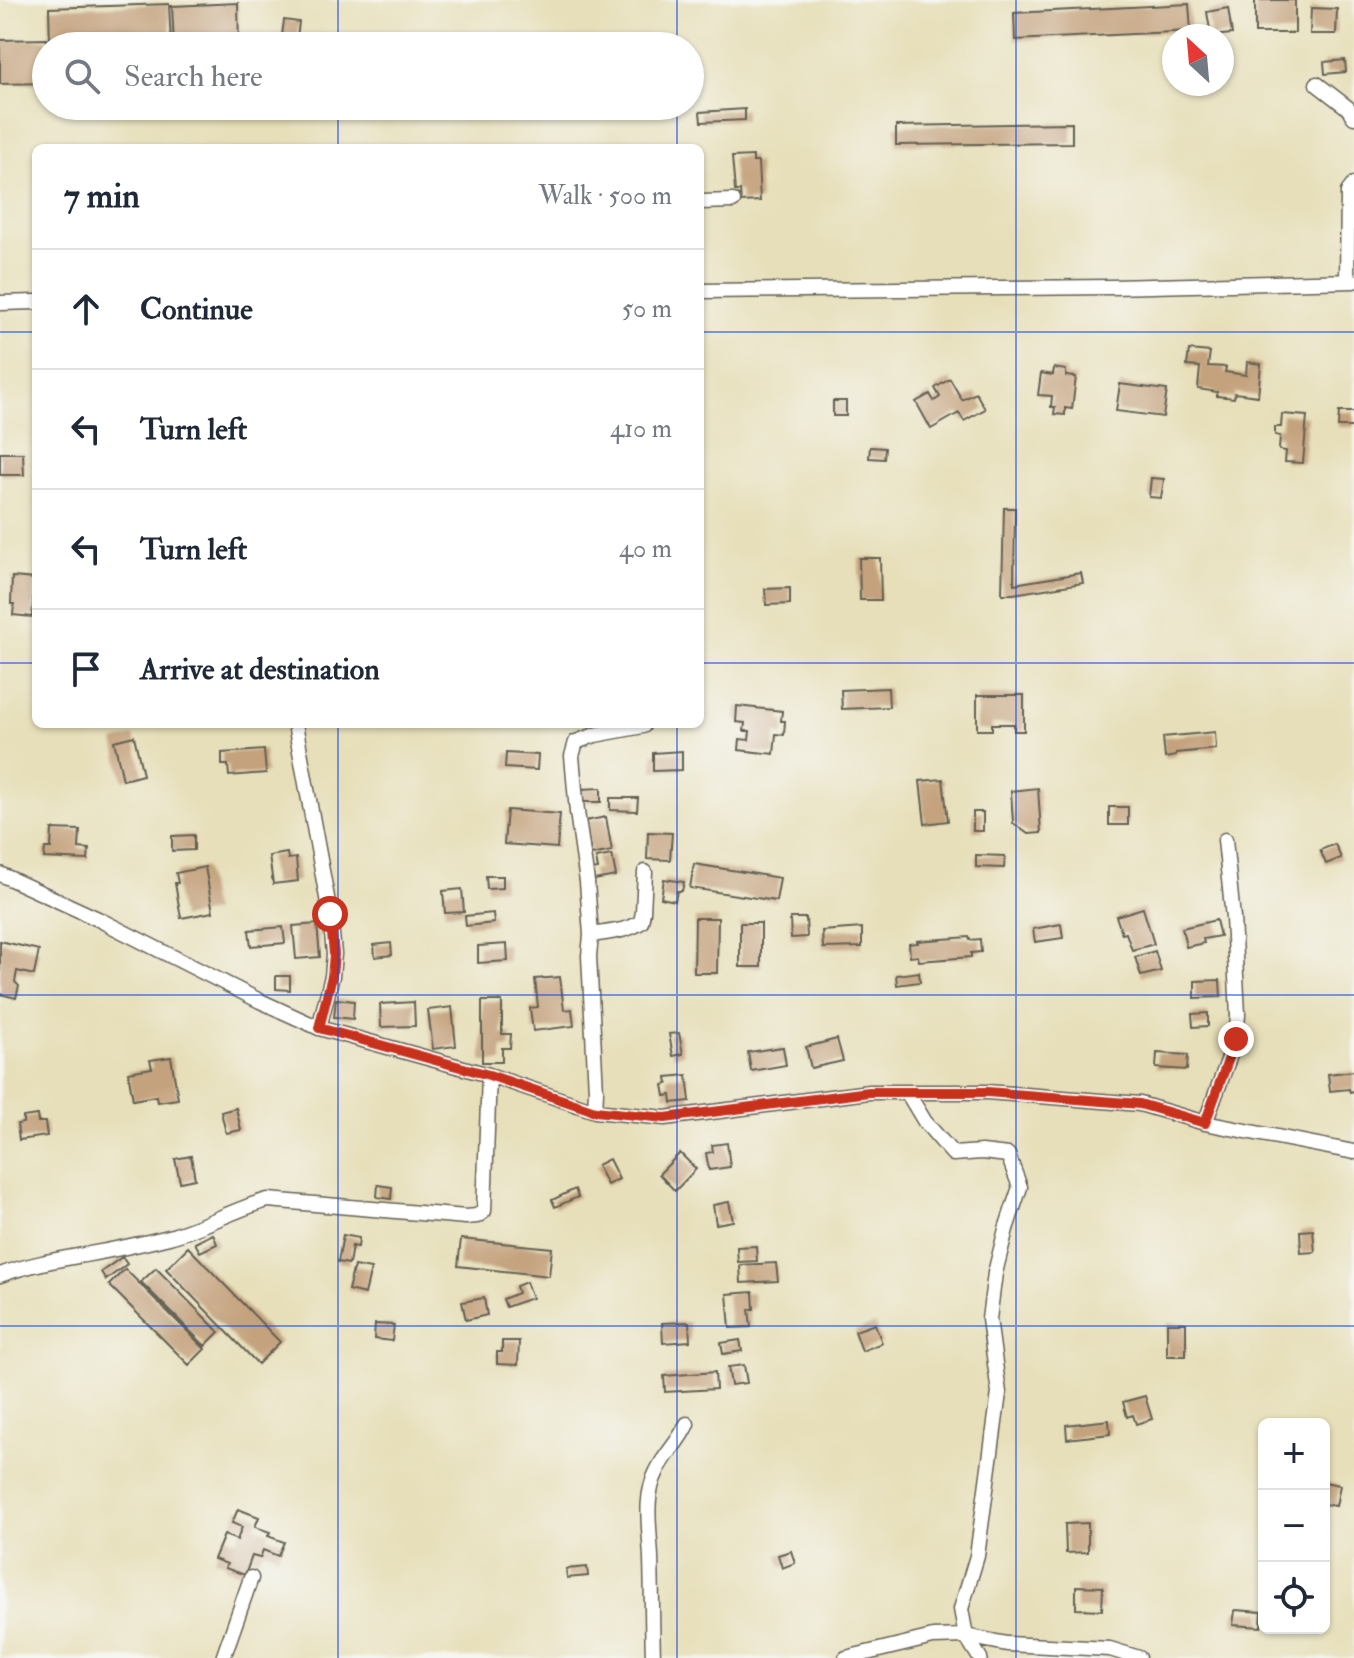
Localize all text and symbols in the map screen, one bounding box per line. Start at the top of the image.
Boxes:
north arrow [1162,24,1234,96]
search box [32,32,704,120]
icon: search [60,54,104,98]
text: Search here [124,58,263,95]
text: 7 min [64,175,140,218]
text: Walk · 500 m [538,180,672,212]
icon: ahead [64,287,108,331]
text: Continue [140,291,253,328]
text: 50 m [622,293,672,325]
icon: left [64,407,108,451]
text: Turn left [140,411,247,448]
text: 410 m [610,413,672,445]
icon: left [64,527,108,571]
text: Turn left [140,531,247,568]
text: 40 m [619,533,672,565]
icon: arrive [64,647,108,691]
text: Arrive at destination [140,651,380,688]
route start [312,896,348,932]
route end [1218,1021,1254,1057]
map controls [1258,1418,1330,1634]
button: + [1258,1418,1330,1490]
button: − [1258,1490,1330,1562]
button: locate [1258,1562,1330,1634]

